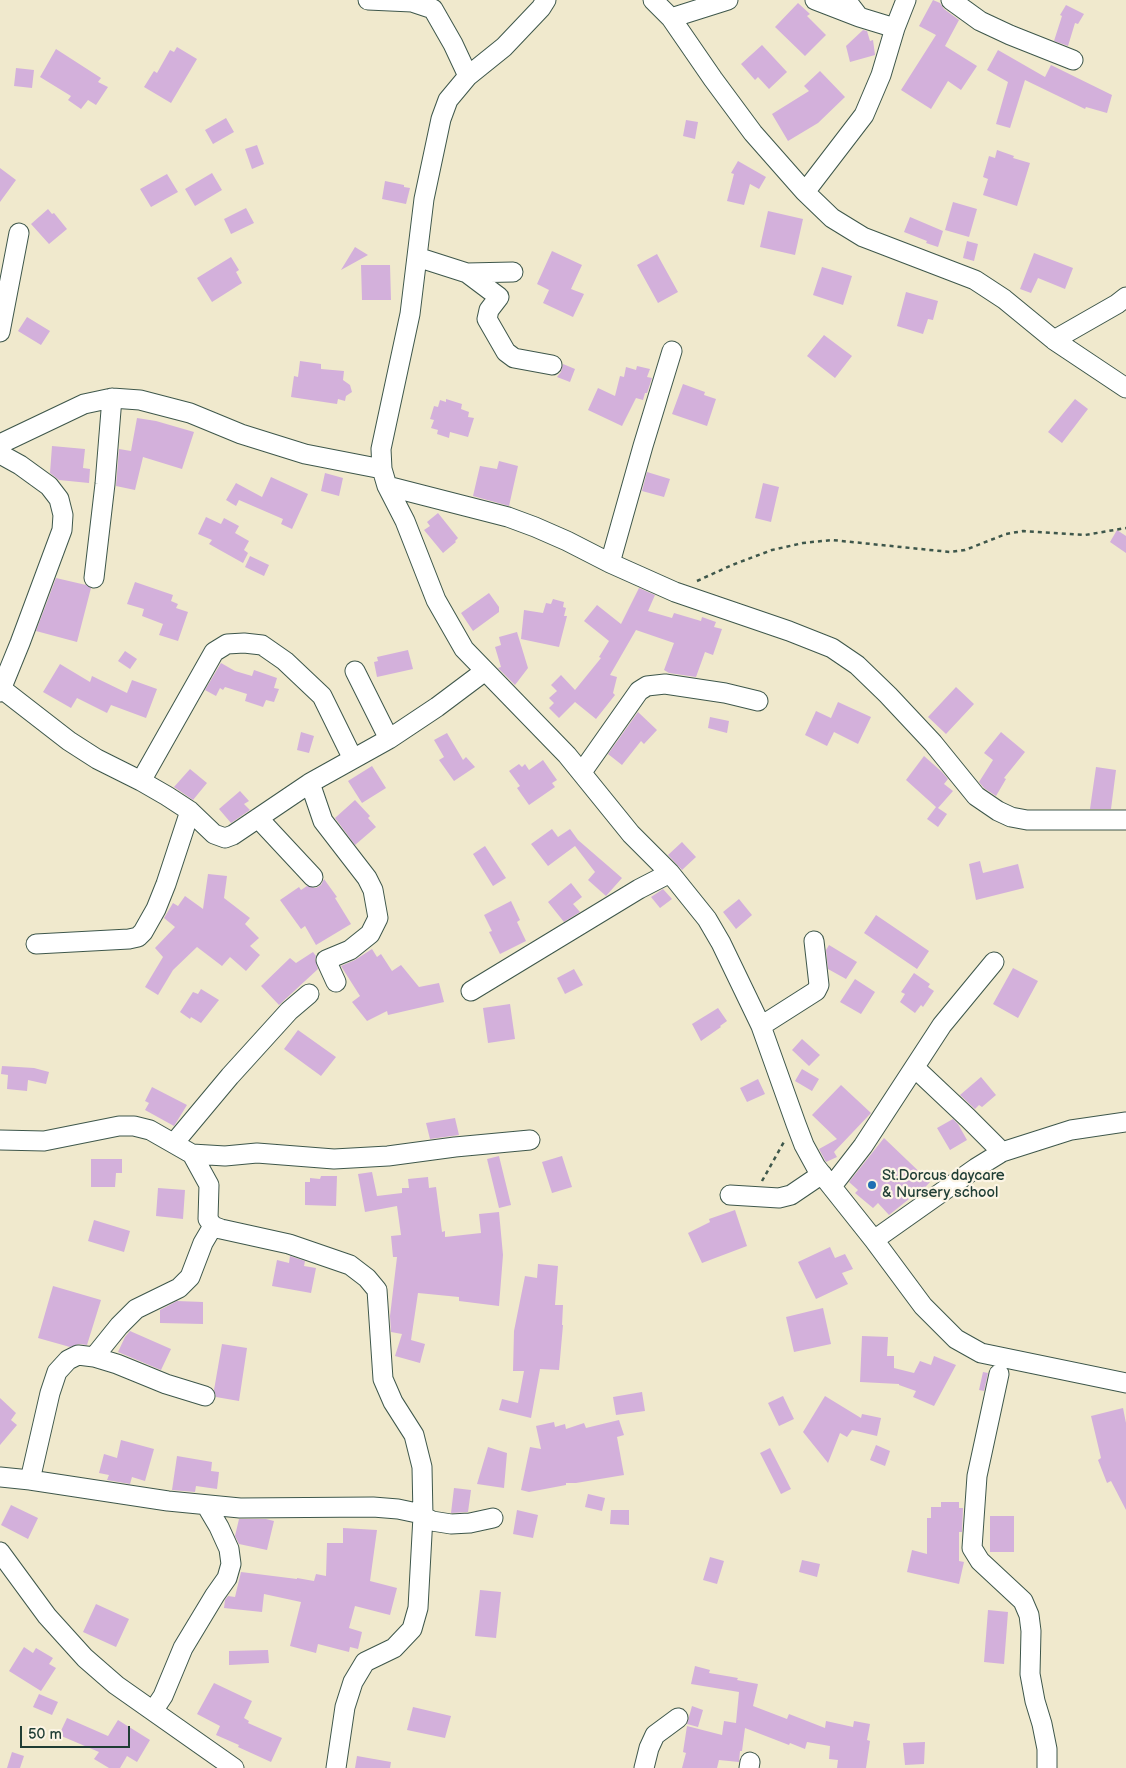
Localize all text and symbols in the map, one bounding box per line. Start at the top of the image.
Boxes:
place label: St.Dorcus daycare & Nursery school [882,1167,1005,1202]
marker: St.Dorcus daycare & Nursery school [866,1179,878,1191]
scale bar [22,1716,132,1748]
text: 50 m [28,1725,62,1744]

